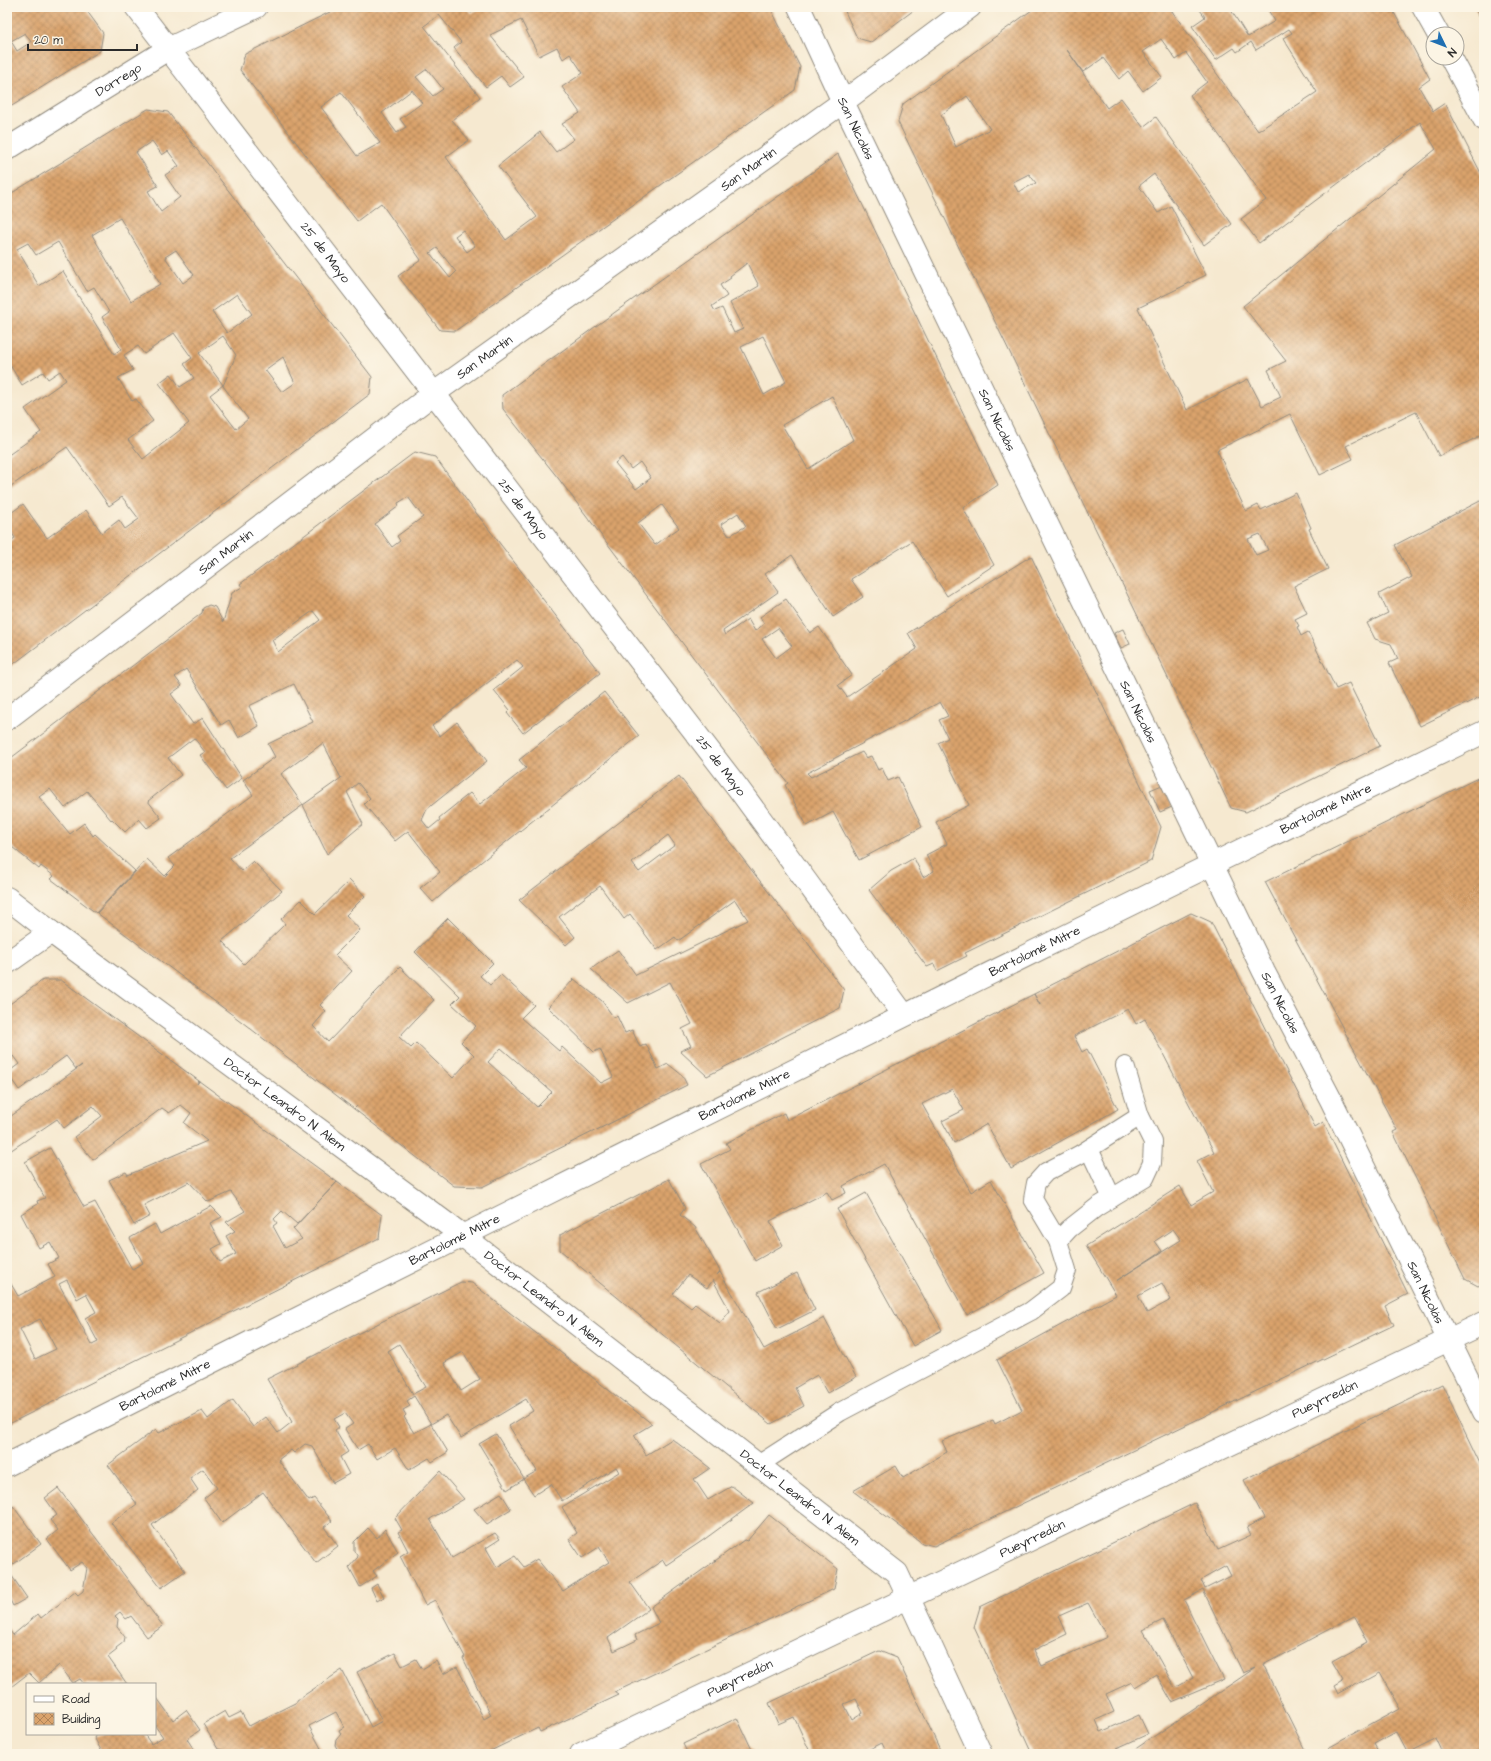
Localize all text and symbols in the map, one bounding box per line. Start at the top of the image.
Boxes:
scale bar [28,26,137,52]
north arrow [1425,26,1465,66]
text: 20 m [34,32,63,49]
text: N [1444,45,1460,60]
street label: Dorrego [92,58,145,101]
street label: San Nicolás [833,94,879,163]
street label: San Martín [717,143,780,196]
street label: 25 de Mayo [296,218,355,287]
street label: San Martín [453,331,517,384]
street label: San Nicolás [974,386,1020,455]
street label: 25 de Mayo [494,475,553,544]
street label: San Martín [194,525,257,579]
street label: San Nicolás [1115,677,1161,746]
street label: 25 de Mayo [692,731,751,801]
street label: Bartolomé Mitre [1277,779,1374,839]
street label: Bartolomé Mitre [986,921,1083,981]
street label: San Nicolás [1256,969,1304,1037]
street label: Doctor Leandro N. Alem [220,1053,350,1156]
street label: Bartolomé Mitre [696,1065,793,1125]
street label: Bartolomé Mitre [406,1209,503,1270]
street label: Doctor Leandro N. Alem [480,1246,608,1352]
street label: San Nicolás [1402,1258,1449,1327]
street label: Bartolomé Mitre [117,1355,214,1416]
street label: Pueyrredón [1289,1375,1361,1422]
street label: Doctor Leandro N. Alem [736,1445,864,1550]
street label: Pueyrredón [996,1515,1069,1562]
street label: Pueyrredón [704,1655,776,1702]
legend [26,1683,156,1735]
text: Road [62,1691,90,1708]
text: Building [62,1711,100,1729]

